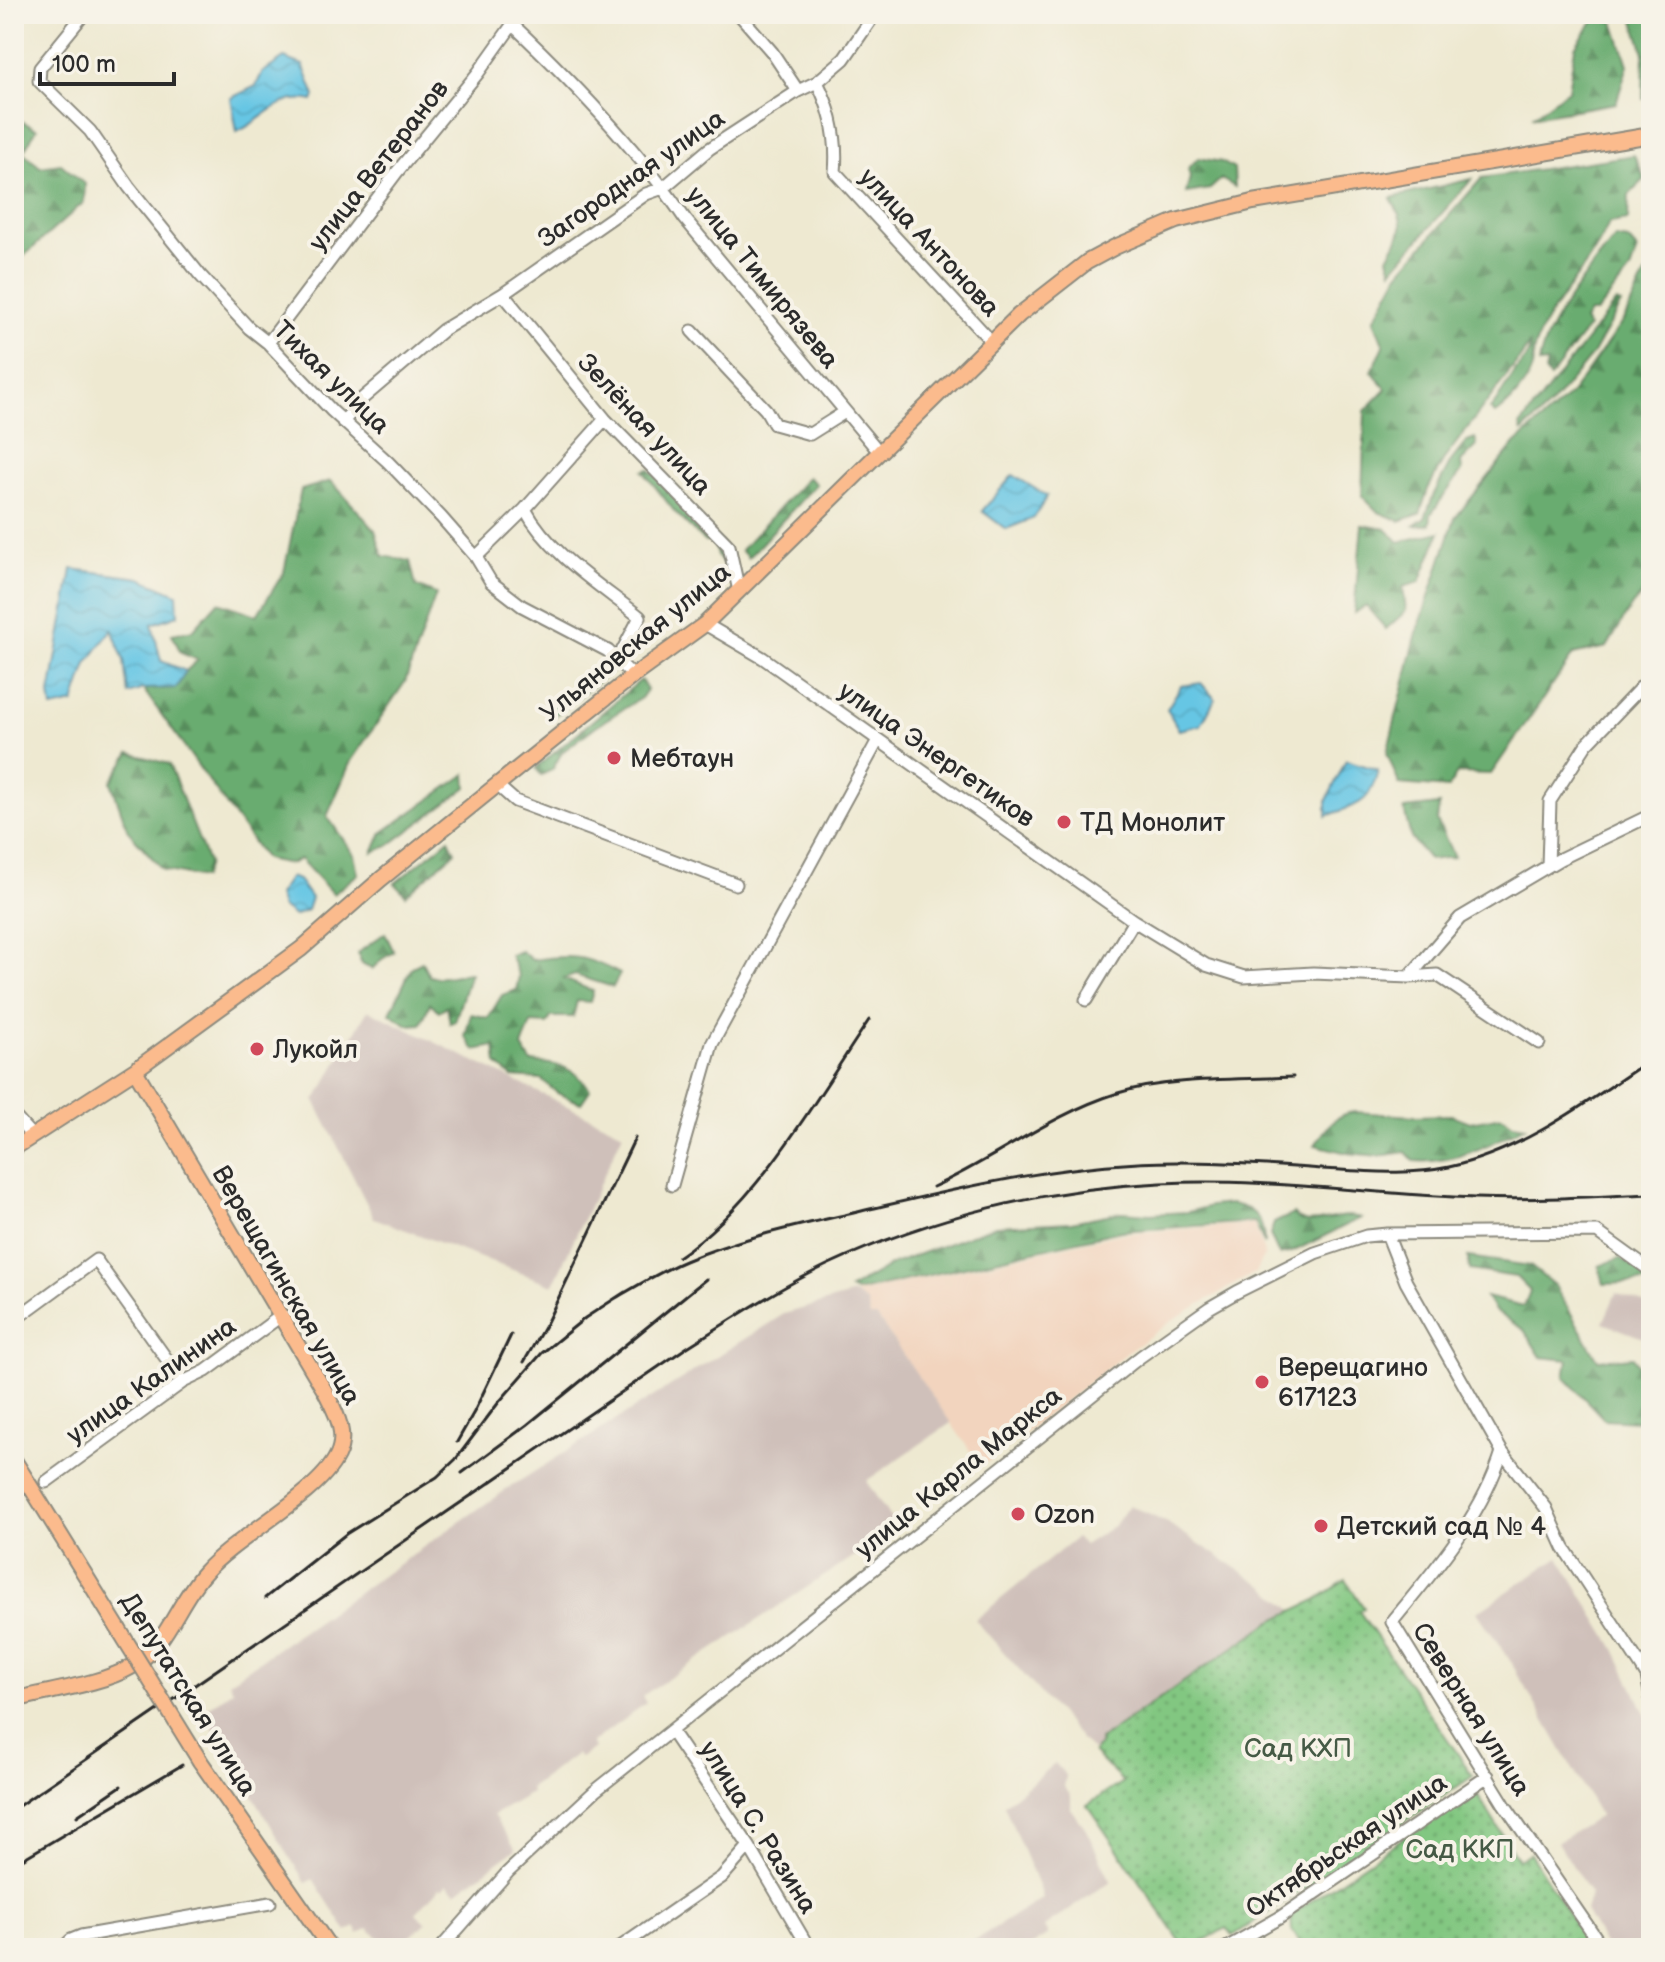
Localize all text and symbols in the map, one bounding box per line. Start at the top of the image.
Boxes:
scale bar [40,36,174,86]
text: 100 m [52,50,116,79]
street label: улица Ветеранов [303,74,456,258]
street label: Загородная улица [533,103,731,255]
street label: улица Антонова [852,162,1006,324]
street label: улица Тимирязева [679,181,845,375]
street label: Тихая улица [266,315,396,441]
street label: Зелёная улица [570,348,717,502]
street label: Ульяновская улица [535,557,737,729]
street label: улица Энергетиков [832,676,1040,835]
place label: Мебтаун [630,744,734,775]
marker: Мебтаун [605,749,623,767]
place label: ТД Монолит [1080,808,1225,839]
marker: ТД Монолит [1055,813,1073,831]
place label: Лукойл [272,1035,358,1066]
marker: Лукойл [248,1040,266,1058]
street label: Верещагинская улица [204,1161,367,1411]
street label: улица Калинина [61,1311,243,1451]
place label: Верещагино 617123 [1278,1353,1428,1414]
marker: Верещагино 617123 [1253,1373,1271,1391]
street label: улица Карла Маркса [850,1381,1068,1566]
place label: Ozon [1034,1500,1095,1531]
marker: Ozon [1009,1505,1027,1523]
place label: Детский сад № 4 [1337,1512,1546,1543]
marker: Детский сад № 4 [1312,1517,1330,1535]
street label: Депутатская улица [113,1588,263,1802]
street label: Северная улица [1405,1617,1536,1802]
park label: Сад КХП [1244,1734,1352,1765]
street label: улица С. Разина [692,1736,823,1920]
street label: Октябрьская улица [1240,1767,1453,1925]
park label: Сад ККП [1406,1835,1514,1866]

